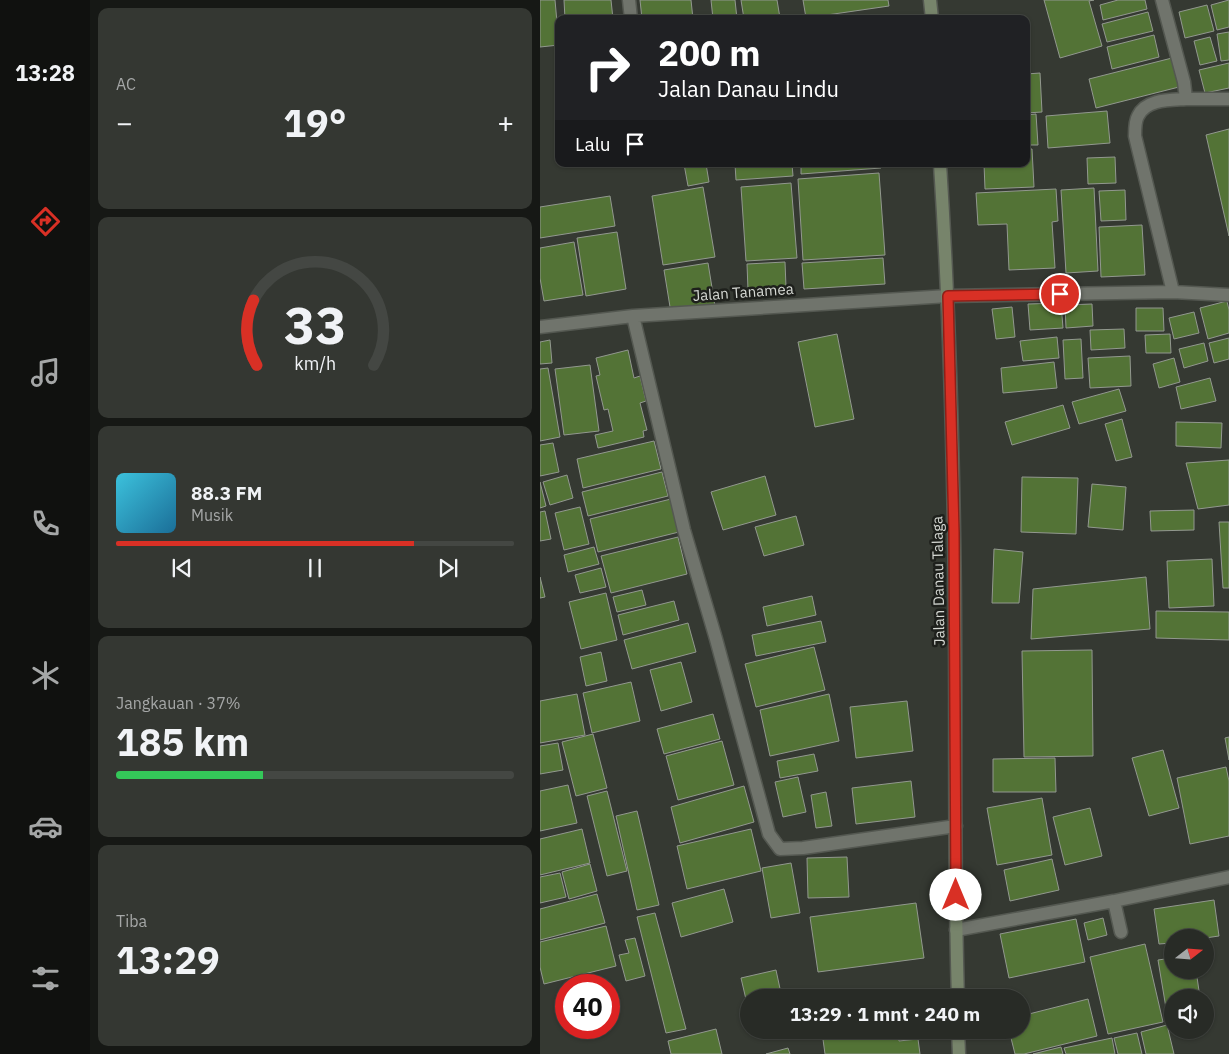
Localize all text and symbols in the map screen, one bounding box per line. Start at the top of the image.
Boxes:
text: 200 m [658,30,761,76]
icon: right [575,35,640,100]
text: 13:28 [15,58,75,87]
text: AC [116,74,136,94]
text: Jalan Danau Lindu [658,74,839,103]
text: 19° [283,98,347,147]
text: − [116,104,133,141]
text: + [497,104,514,141]
icon: arrive [621,130,649,158]
text: Lalu [575,132,611,156]
icon: directions [28,204,63,239]
pin [1039,273,1081,315]
street label: Jalan Tanamea [692,279,794,305]
icon: arrive [1046,280,1074,308]
text: 33 [284,291,346,358]
text: km/h [294,352,336,375]
icon: music [28,355,63,390]
text: 88.3 FM [191,481,262,505]
text: Musik [191,505,233,525]
icon: phone [28,506,63,541]
street label: Jalan Danau Talaga [927,516,949,646]
icon: previous [168,554,196,582]
icon: pause [301,554,329,582]
icon: next [434,554,462,582]
icon: climate [28,658,63,693]
text: Jangkauan · 37% [116,693,241,713]
text: 185 km [116,717,249,766]
icon: car [28,809,63,844]
position arrow [929,868,981,920]
text: Tiba [116,911,147,931]
north arrow [1164,929,1214,979]
map controls [1164,929,1214,1039]
text: 13:29 [116,935,220,984]
icon: filters [28,961,63,996]
speed limit sign: 40 [555,974,620,1039]
button: sound [1164,989,1214,1039]
text: 13:29 · 1 mnt · 240 m [790,1002,980,1026]

